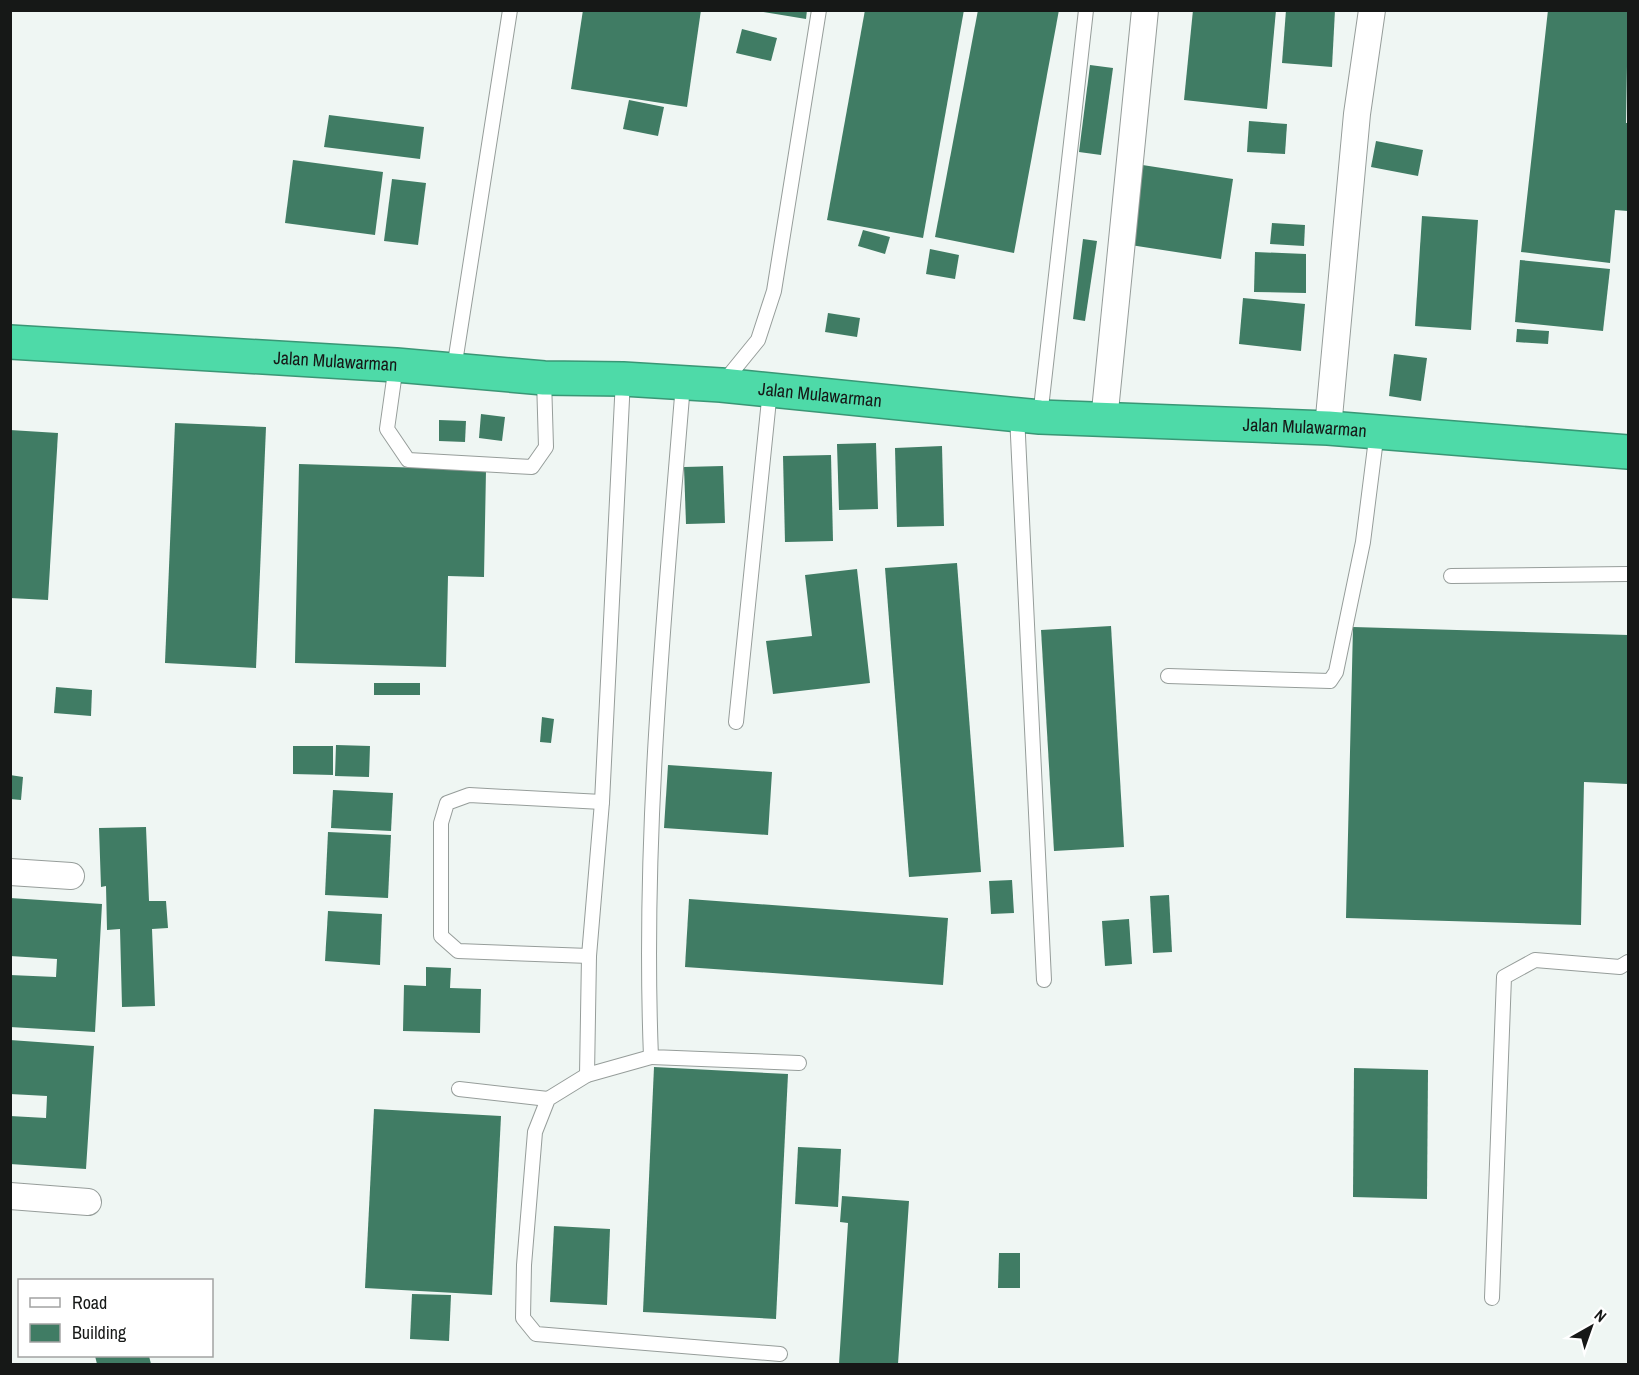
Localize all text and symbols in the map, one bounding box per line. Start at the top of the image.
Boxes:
street label: Jalan Mulawarman [273,345,398,377]
street label: Jalan Mulawarman [757,376,883,413]
street label: Jalan Mulawarman [1242,412,1368,443]
legend [18,1279,213,1357]
text: Road [72,1290,107,1315]
north arrow [1561,1297,1621,1357]
text: N [1590,1304,1611,1327]
text: Building [72,1320,127,1345]

